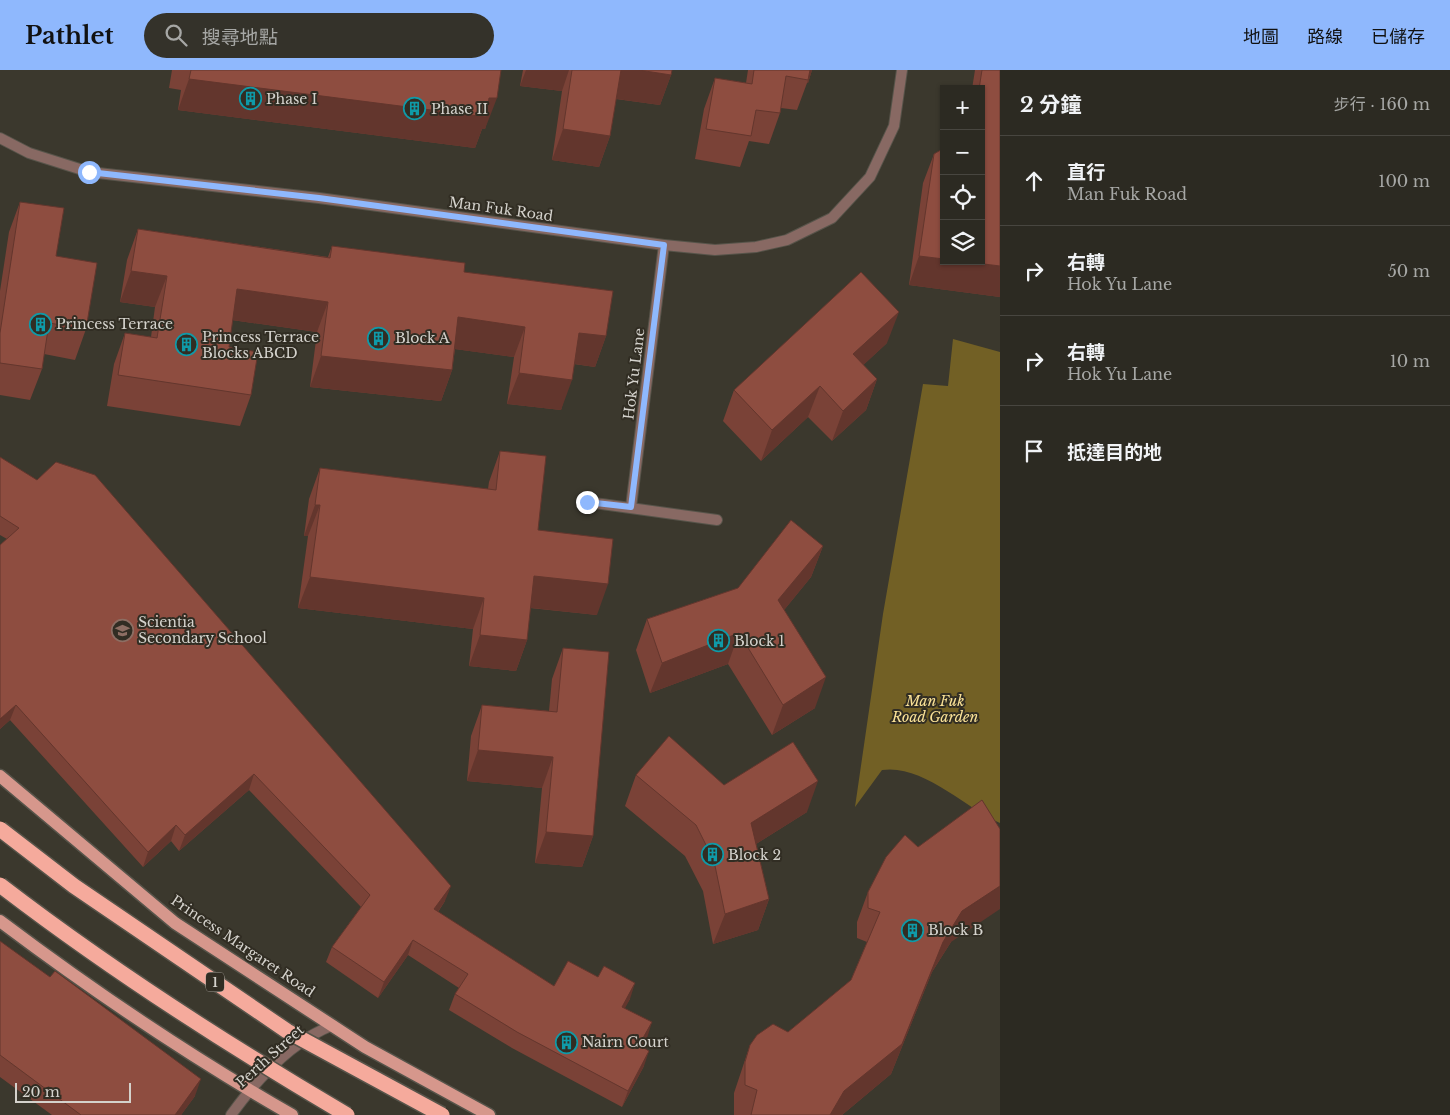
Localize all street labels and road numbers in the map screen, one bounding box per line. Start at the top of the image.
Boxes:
street label: Man Fuk Road [448,193,555,225]
street label: Hok Yu Lane [619,327,649,421]
street label: Princess Margaret Road [168,891,319,1001]
road number: 1 [206,972,224,992]
street label: Perth Street [232,1020,308,1091]

